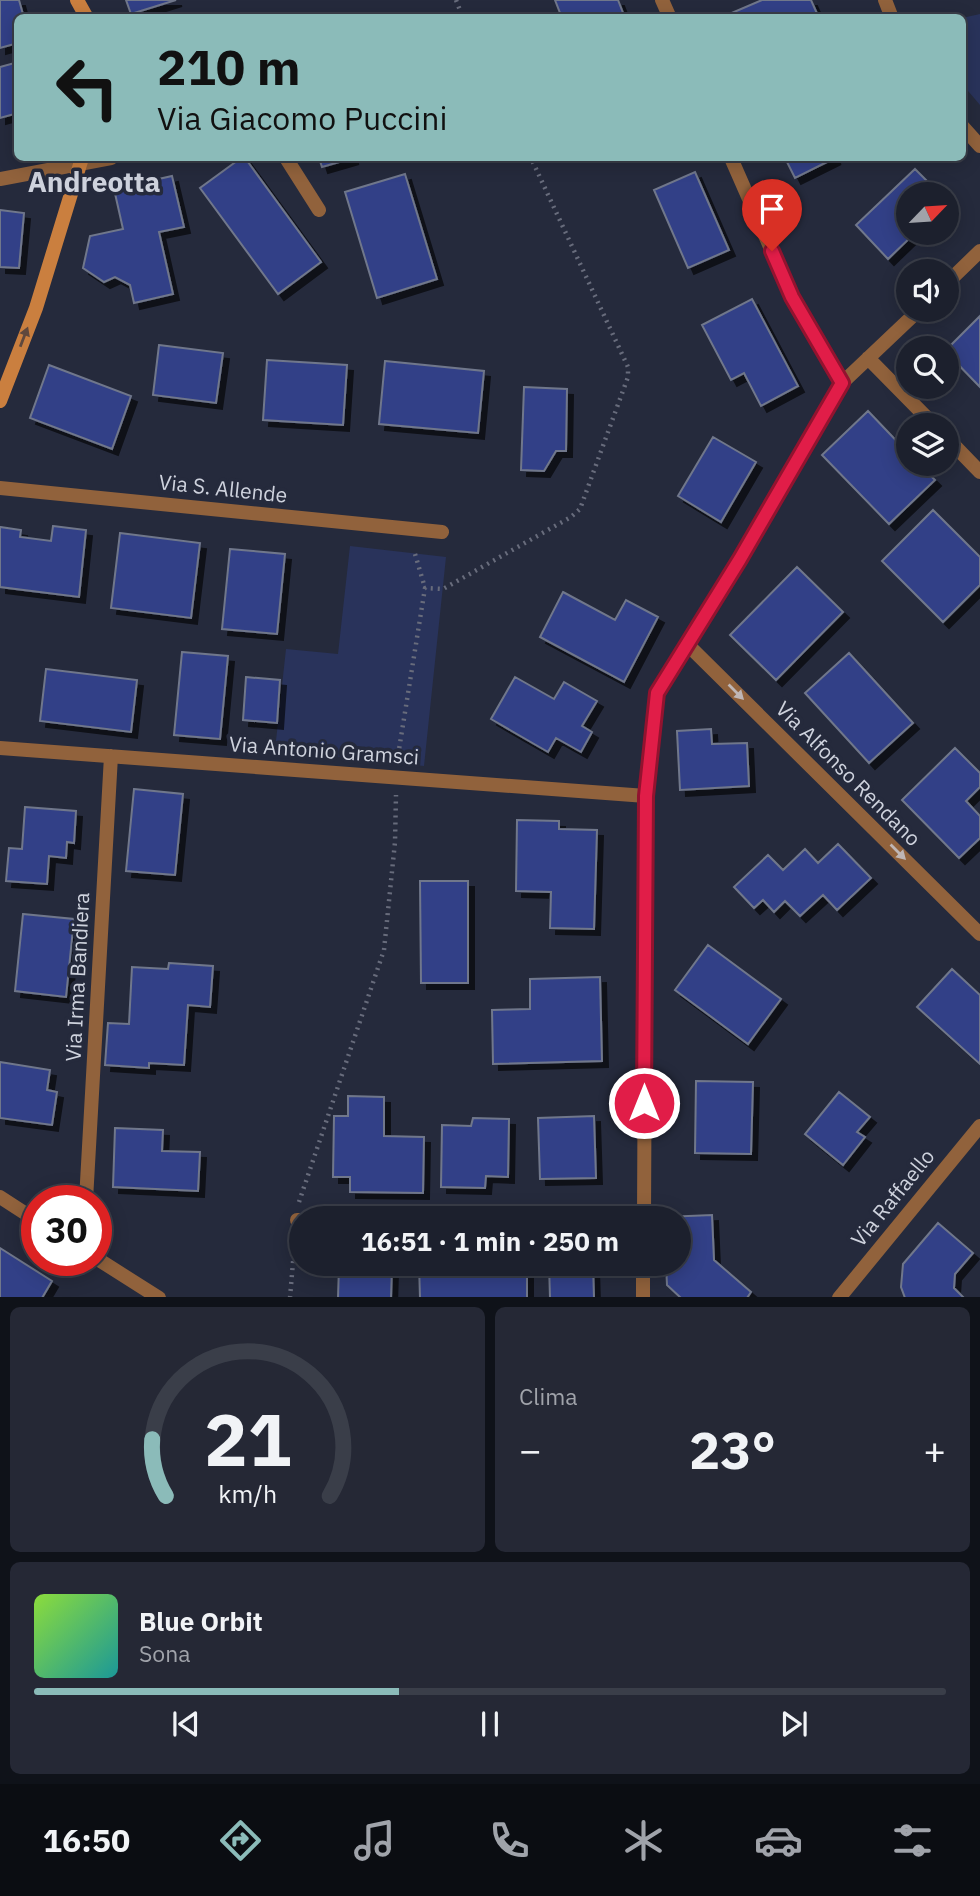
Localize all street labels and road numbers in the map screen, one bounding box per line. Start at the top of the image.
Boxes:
street label: Via S. Allende [157,467,289,509]
street label: Via Alfonso Rendano [770,695,927,852]
street label: Via Antonio Gramsci [228,729,420,771]
street label: Via Irma Bandiera [59,892,95,1062]
street label: Via Raffaello [844,1143,940,1252]

